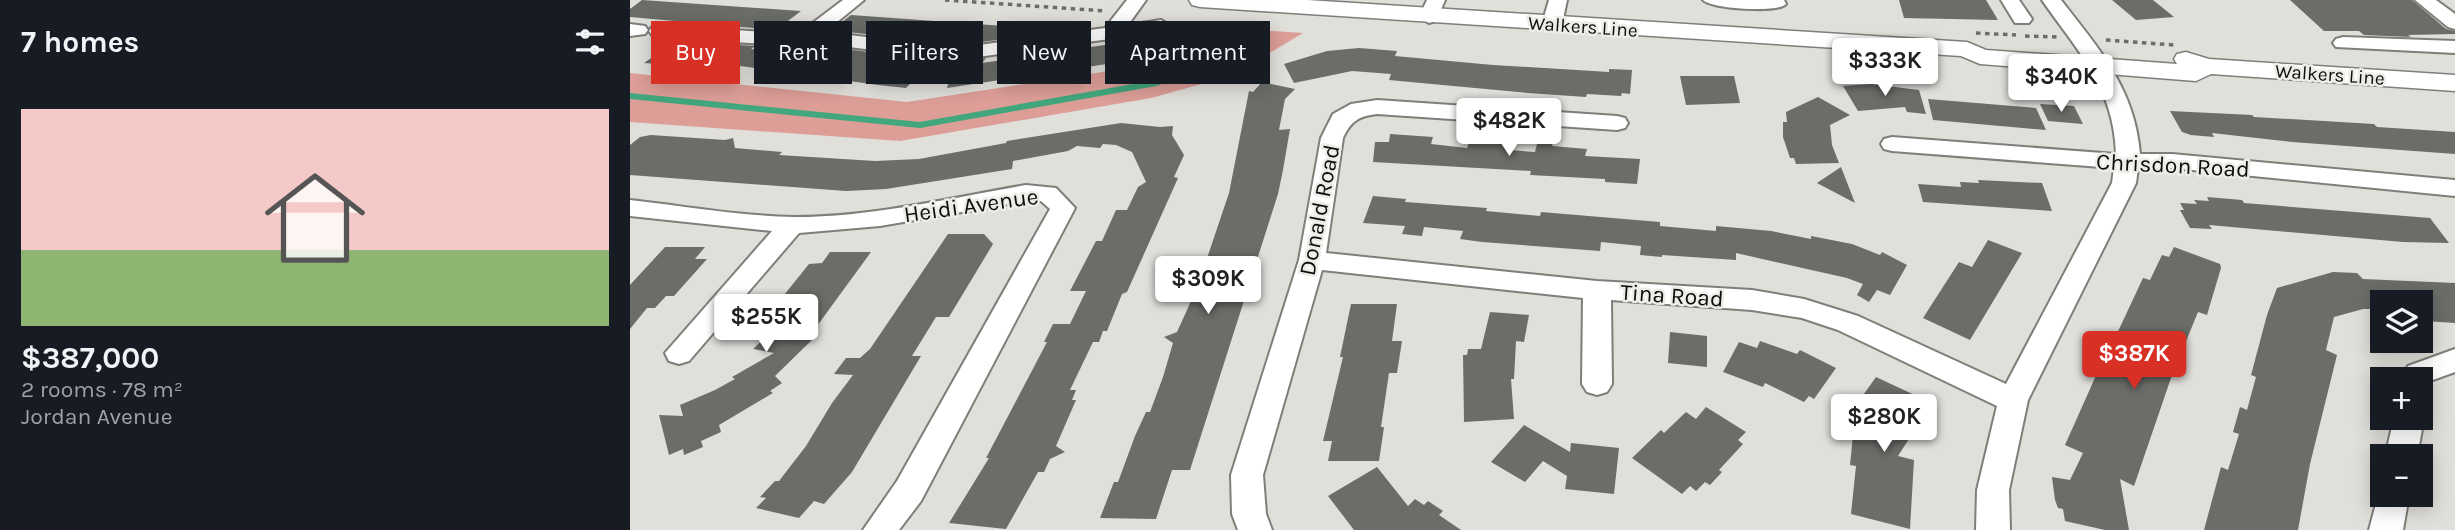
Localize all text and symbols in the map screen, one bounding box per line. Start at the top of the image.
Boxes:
street label: Walkers Line [1527,12,1638,42]
chip: Buy [651,21,740,84]
chip: Rent [754,21,852,84]
chip: Filters [866,21,983,84]
chip: New [997,21,1091,84]
chip: Apartment [1105,21,1270,84]
icon: filters [571,23,609,61]
text: 7 homes [21,24,139,60]
pin: $333K [1836,38,1934,98]
text: $333K [1848,47,1922,74]
pin: $340K [2012,54,2110,114]
street label: Walkers Line [2274,60,2385,90]
text: $340K [2024,63,2098,90]
pin: $482K [1460,99,1558,158]
text: $482K [1472,107,1546,134]
street label: Donald Road [1294,142,1345,278]
street label: Chrisdon Road [2096,148,2250,183]
icon: home [252,155,378,281]
street label: Heidi Avenue [902,183,1040,228]
pin: $309K [1159,256,1257,316]
text: $309K [1171,265,1245,292]
street label: Tina Road [1619,278,1724,313]
map controls [2370,290,2433,507]
button: layers [2370,290,2433,353]
pin: $255K [717,294,815,354]
text: $255K [730,303,802,330]
pin: $387K [2085,332,2183,391]
text: $387,000 [21,340,159,376]
text: $387K [2098,340,2170,367]
button: + [2370,367,2433,430]
text: 2 rooms · 78 m² [21,376,183,403]
pin: $280K [1835,394,1933,454]
text: Jordan Avenue [21,403,173,430]
text: $280K [1847,403,1921,430]
button: − [2370,444,2433,507]

